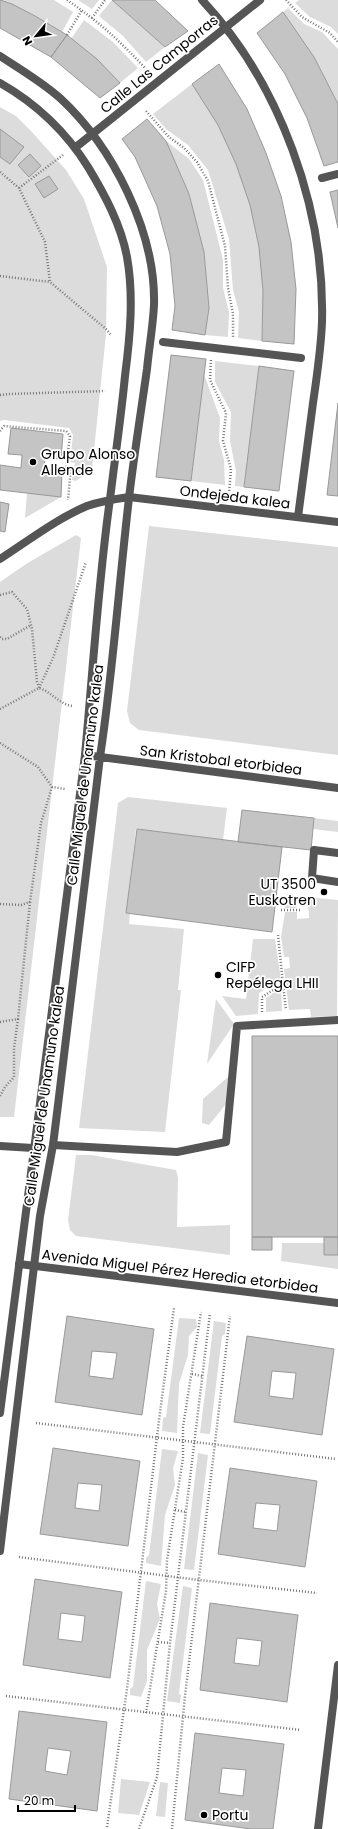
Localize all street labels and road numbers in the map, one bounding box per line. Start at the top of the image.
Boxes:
street label: Calle Las Camporras [96,10,222,118]
street label: Ondejeda kalea [179,480,291,514]
street label: Calle Miguel de Unamuno kalea [62,663,108,887]
street label: San Kristobal etorbidea [139,740,303,780]
street label: Calle Miguel de Unamuno kalea [19,984,69,1208]
street label: Avenida Miguel Pérez Heredia etorbidea [41,1244,319,1298]

